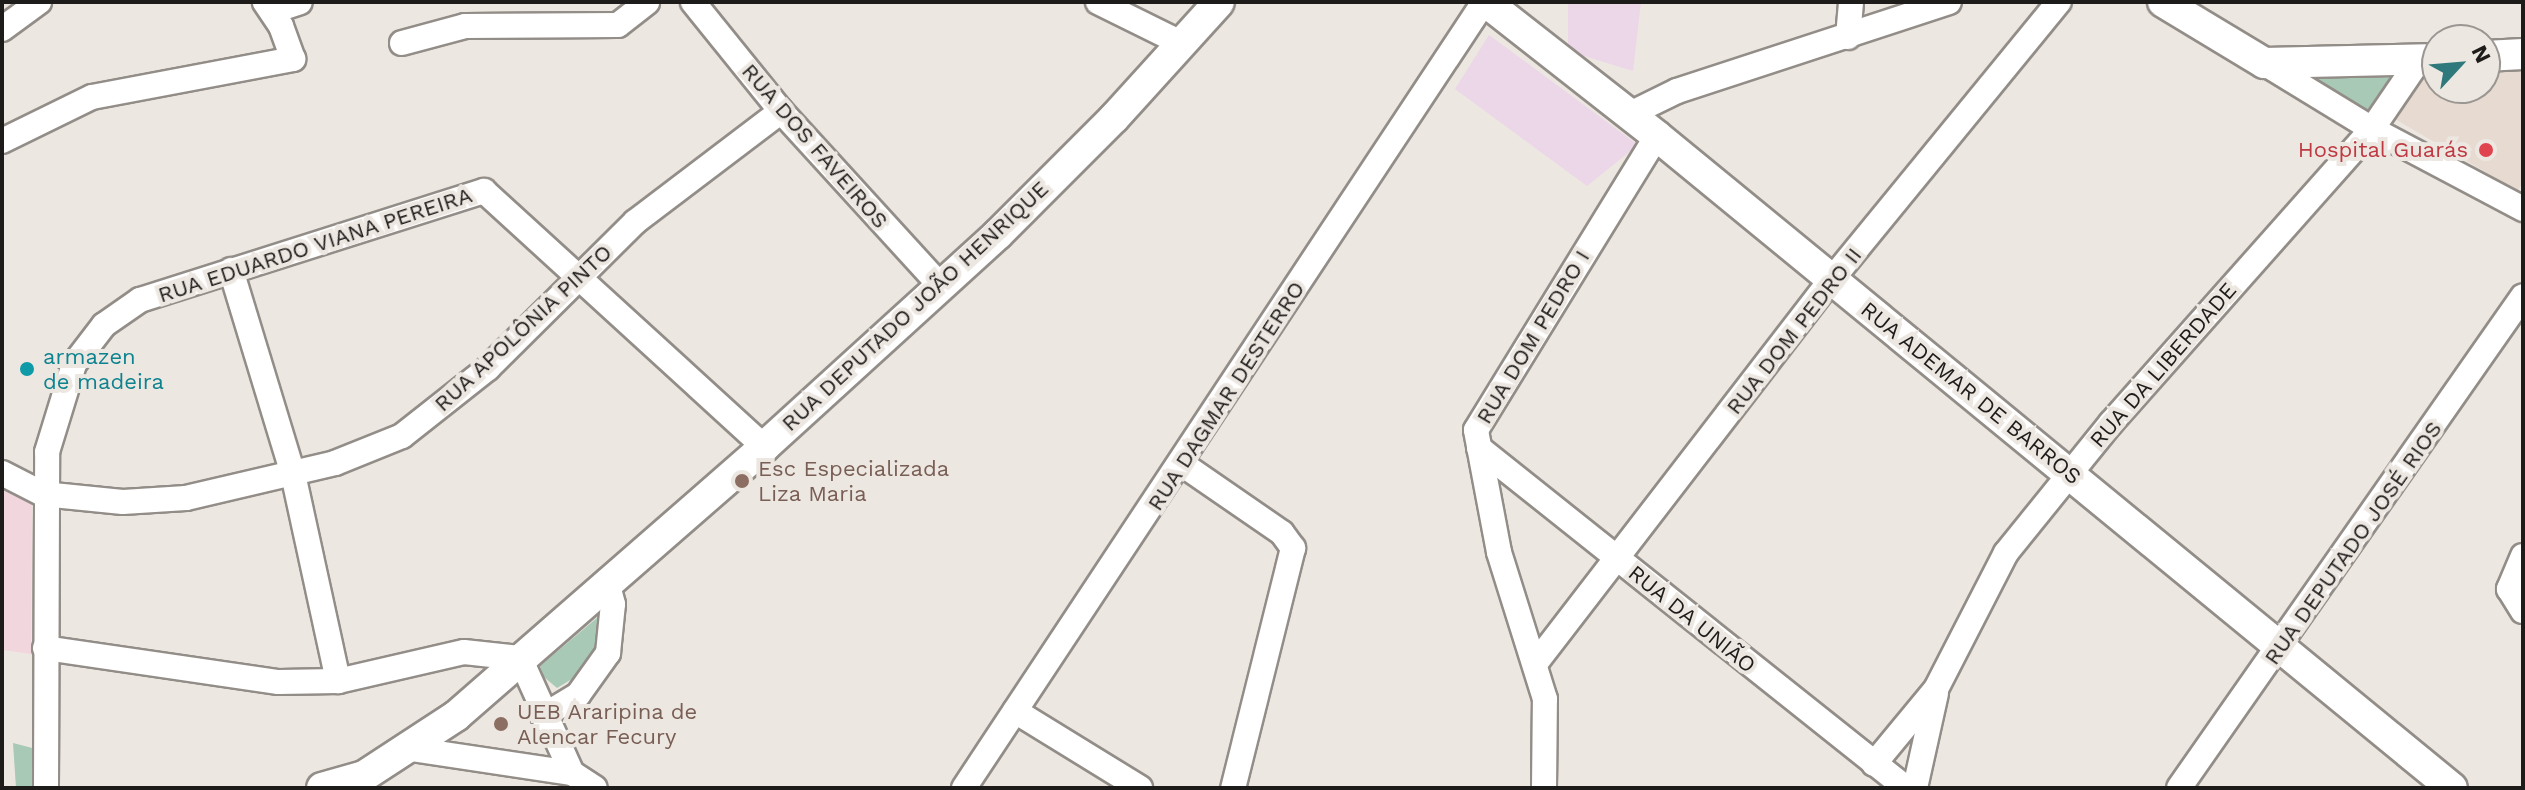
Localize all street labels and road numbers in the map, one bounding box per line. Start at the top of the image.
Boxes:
street label: RUA DOS FAVEIROS [736,58,894,234]
street label: RUA DEPUTADO JOÃO HENRIQUE [776,175,1054,437]
street label: RUA EDUARDO VIANA PEREIRA [154,181,476,309]
street label: RUA APOLÔNIA PINTO [428,238,618,418]
street label: RUA DOM PEDRO II [1720,242,1868,420]
street label: RUA DOM PEDRO I [1471,245,1595,429]
street label: RUA DAGMAR DESTERRO [1142,276,1310,516]
street label: RUA DA LIBERDADE [2084,276,2242,454]
street label: RUA ADEMAR DE BARROS [1855,295,2087,491]
street label: RUA DEPUTADO JOSÉ RIOS [2258,416,2448,670]
street label: RUA DA UNIÃO [1622,559,1762,679]

